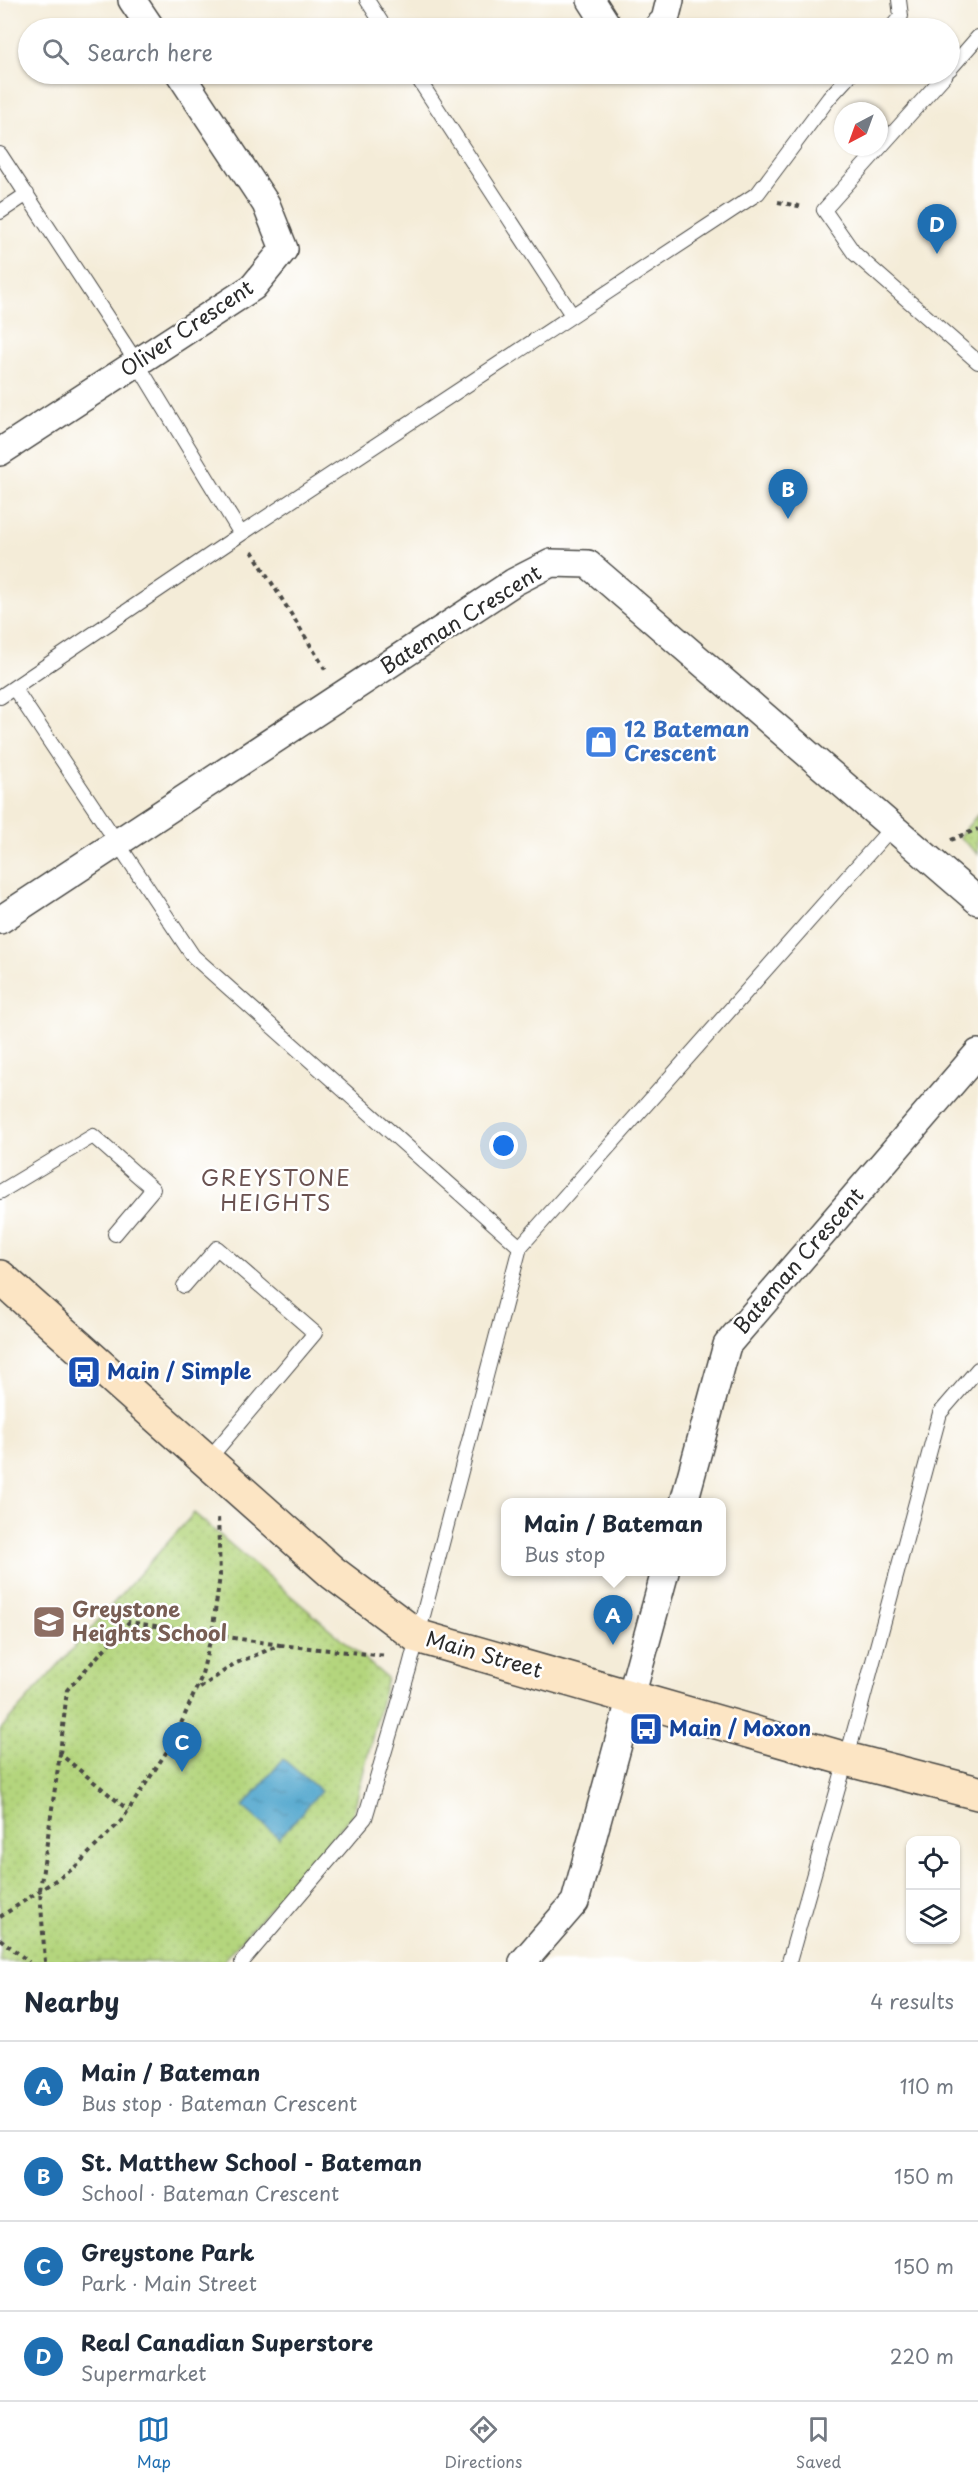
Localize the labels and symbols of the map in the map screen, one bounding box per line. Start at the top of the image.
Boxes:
north arrow [834,102,888,156]
pin: D [918,204,956,254]
street label: Oliver Crescent [113,271,259,384]
pin: B [768,470,808,519]
street label: Bateman Crescent [373,556,547,681]
place label: 12 Bateman Crescent [624,712,749,768]
shop icon: 12 Bateman Crescent [583,724,619,760]
your location [489,1131,518,1160]
district label: GREYSTONE HEIGHTS [201,1160,351,1218]
street label: Bateman Crescent [725,1179,870,1340]
bus stop icon: Main / Simple [66,1354,102,1390]
place label: Main / Simple [107,1354,252,1386]
place label: Greystone Heights School [72,1592,227,1648]
pin: A [594,1596,632,1645]
school or university icon: Greystone Heights School [31,1604,67,1640]
street label: Main Street [423,1621,547,1685]
bus stop icon: Main / Moxon [628,1711,664,1747]
place label: Main / Moxon [669,1711,811,1743]
pin: C [162,1722,201,1772]

